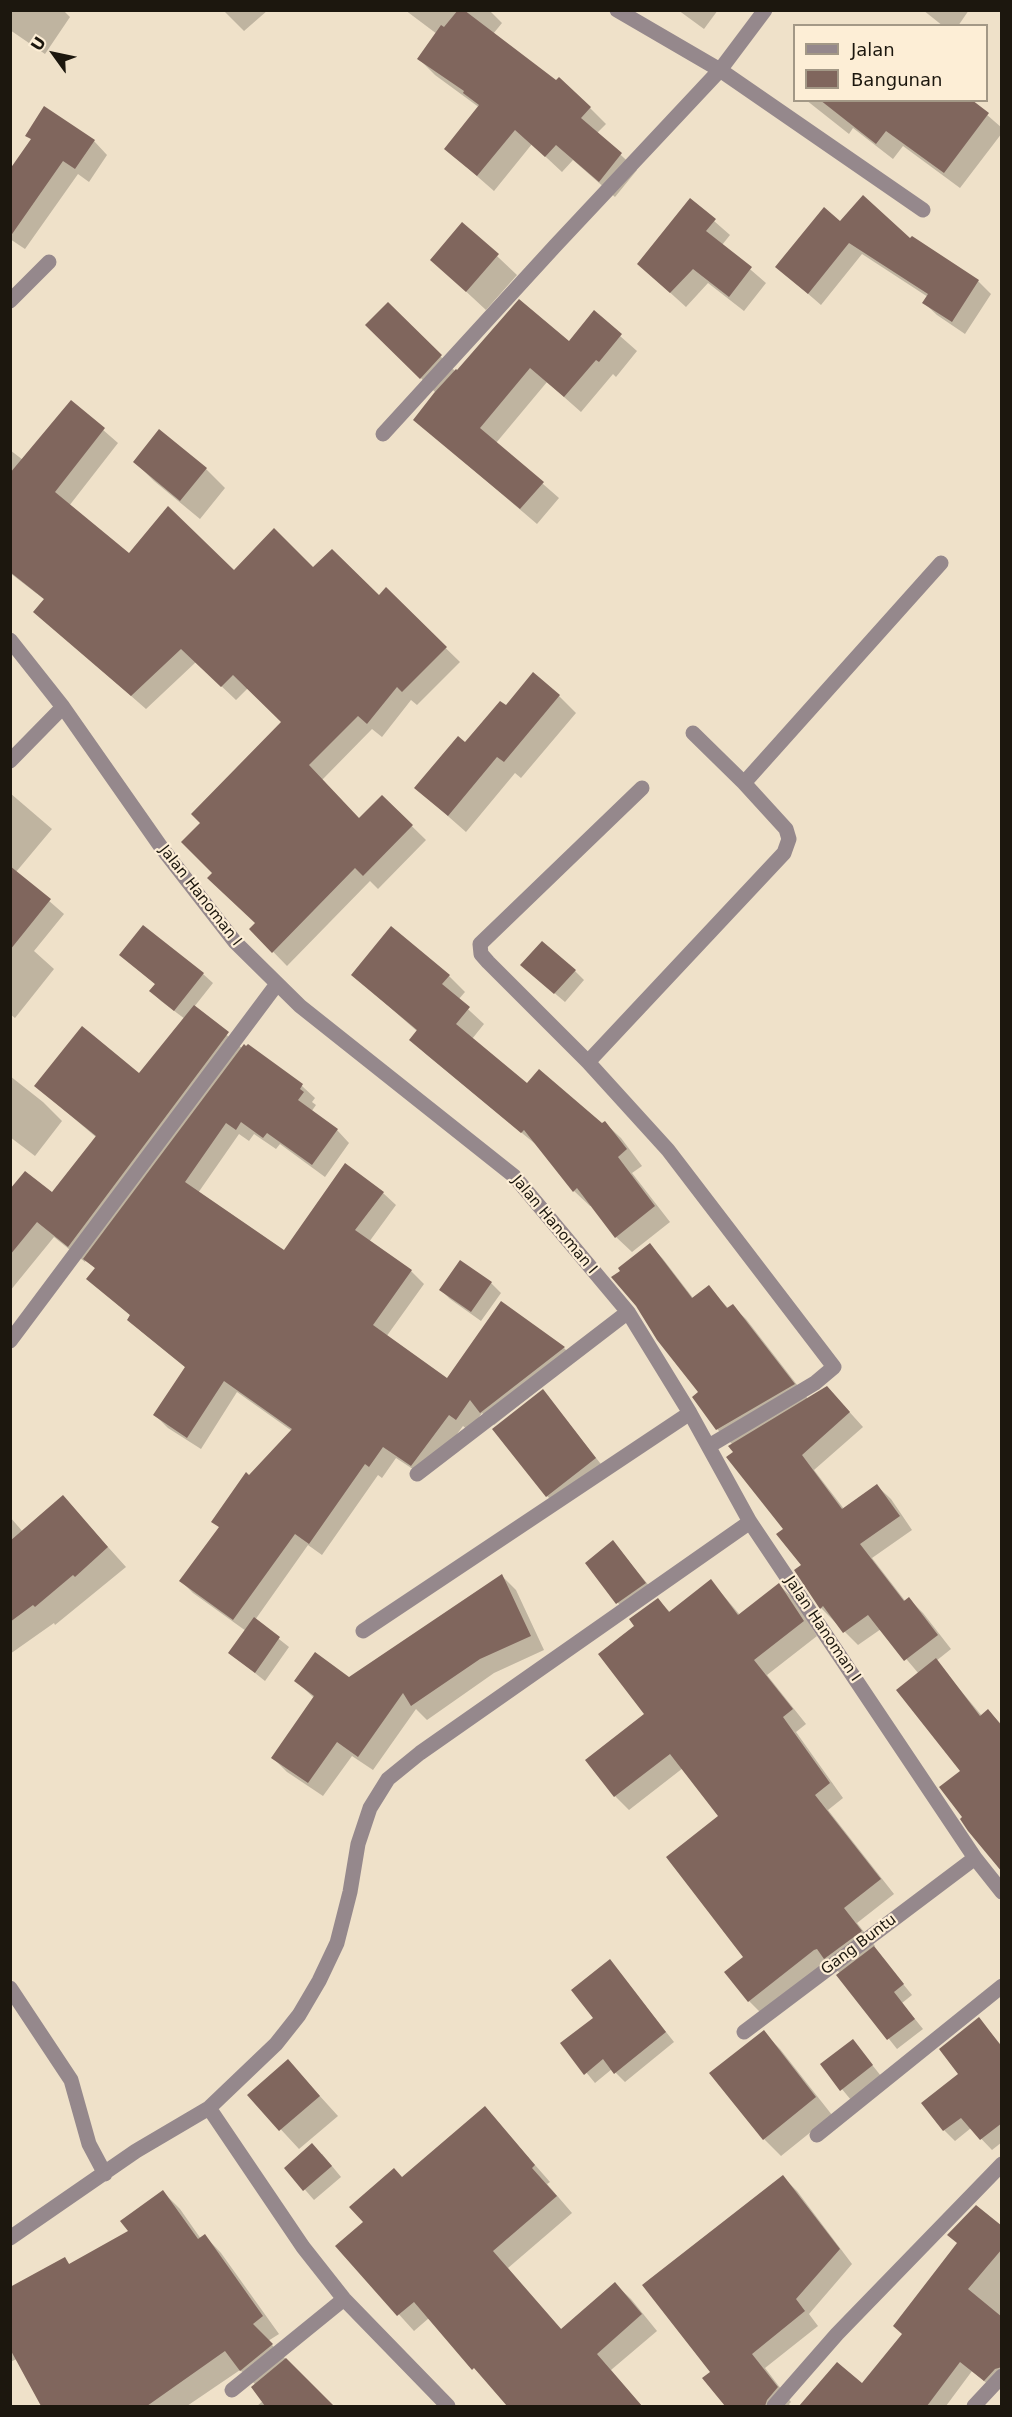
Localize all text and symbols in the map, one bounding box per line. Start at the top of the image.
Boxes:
north arrow [24,24,84,84]
legend [793,24,988,102]
text: U [27,33,50,55]
text: Jalan [851,39,895,60]
text: Bangunan [851,69,942,90]
street label: Jalan Hanoman I [155,842,245,950]
street label: Jalan Hanoman I [508,1172,600,1278]
street label: Jalan Hanoman I [780,1573,864,1685]
street label: Gang Buntu [818,1911,900,1979]

